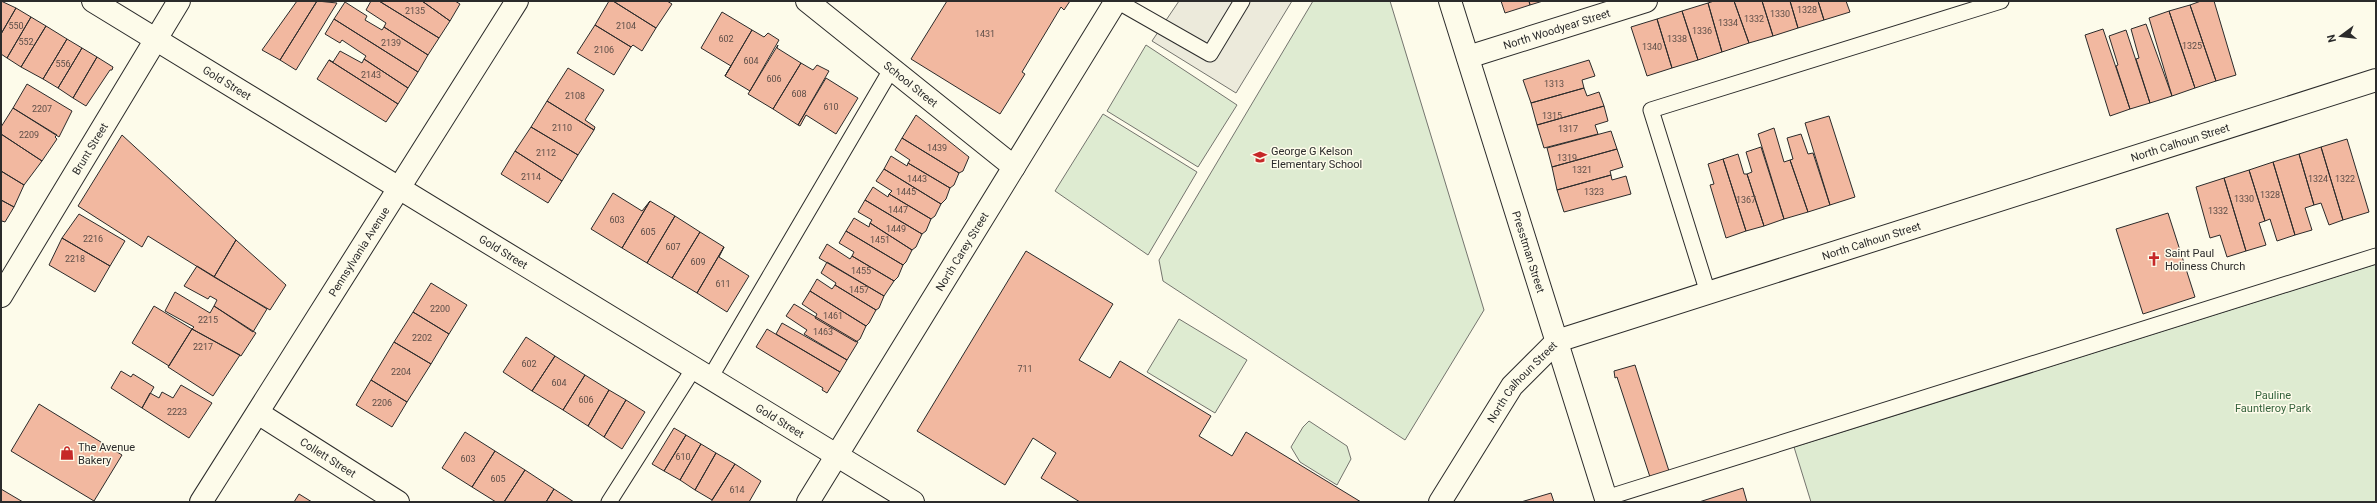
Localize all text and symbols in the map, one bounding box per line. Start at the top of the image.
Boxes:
house number: 1328 [1797,5,1817,15]
house number: 2135 [405,6,425,16]
street label: North Woodyear Street [1502,6,1612,52]
house number: 1330 [1770,9,1790,19]
house number: 1332 [1744,14,1764,24]
north arrow [2321,16,2361,56]
house number: 1334 [1718,18,1738,28]
house number: 550 [8,21,24,31]
house number: 2104 [616,21,636,31]
house number: 1336 [1692,26,1712,36]
house number: 1431 [975,29,995,39]
text: N [2324,33,2339,44]
house number: 602 [718,34,734,44]
house number: 1338 [1667,34,1687,44]
house number: 552 [18,37,34,47]
house number: 2139 [381,38,401,48]
house number: 1325 [2182,41,2202,51]
house number: 1340 [1642,42,1662,52]
house number: 2106 [594,45,614,55]
house number: 604 [743,56,759,66]
house number: 556 [55,59,71,69]
street label: School Street [881,59,941,110]
street label: Gold Street [200,63,254,103]
house number: 2143 [361,70,381,80]
house number: 606 [766,74,782,84]
house number: 1313 [1544,79,1564,89]
house number: 608 [791,89,807,99]
house number: 2108 [565,91,585,101]
house number: 610 [823,102,839,112]
house number: 2207 [32,104,52,114]
house number: 1315 [1542,111,1562,121]
street label: Brunt Street [69,120,111,177]
street label: North Calhoun Street [2129,121,2231,164]
house number: 2110 [552,123,572,133]
house number: 1317 [1558,124,1578,134]
house number: 2209 [19,130,39,140]
house number: 1439 [927,143,947,153]
place label: George G Kelson Elementary School [1271,145,1362,171]
house number: 2112 [536,148,556,158]
school or university icon: George G Kelson Elementary School [1252,149,1268,165]
house number: 1319 [1557,153,1577,163]
house number: 1321 [1572,165,1592,175]
house number: 2114 [521,172,541,182]
house number: 1443 [907,174,927,184]
house number: 1324 [2308,174,2328,184]
house number: 1322 [2335,174,2355,184]
house number: 1445 [896,187,916,197]
house number: 1323 [1584,187,1604,197]
house number: 1328 [2260,190,2280,200]
house number: 1330 [2234,194,2254,204]
house number: 1367 [1736,195,1756,205]
street label: Pennsylvania Avenue [326,204,392,299]
house number: 1447 [888,205,908,215]
house number: 1332 [2208,206,2228,216]
street label: North Carey Street [933,209,991,293]
street label: Presstman Street [1510,209,1548,295]
house number: 603 [609,215,625,225]
street label: North Calhoun Street [1820,219,1923,263]
house number: 1449 [886,224,906,234]
house number: 605 [640,227,656,237]
street label: Gold Street [477,232,530,272]
house number: 2216 [83,234,103,244]
house number: 1451 [870,235,890,245]
house number: 607 [665,242,681,252]
place label: Saint Paul Holiness Church [2165,247,2245,273]
church icon: Saint Paul Holiness Church [2146,251,2162,267]
house number: 2218 [65,254,85,264]
house number: 609 [690,257,706,267]
house number: 1455 [851,266,871,276]
house number: 611 [715,279,731,289]
house number: 1457 [849,285,869,295]
house number: 2200 [430,304,450,314]
house number: 1461 [823,311,843,321]
house number: 2215 [198,315,218,325]
house number: 1463 [813,327,833,337]
house number: 2202 [412,333,432,343]
street label: North Calhoun Street [1484,338,1560,425]
house number: 2217 [193,342,213,352]
house number: 602 [521,359,537,369]
house number: 711 [1017,364,1033,374]
house number: 2204 [391,367,411,377]
house number: 604 [551,378,567,388]
park label: Pauline Fauntleroy Park [2235,389,2311,415]
house number: 606 [578,395,594,405]
house number: 2206 [372,398,392,408]
street label: Gold Street [753,401,807,441]
house number: 2223 [167,407,187,417]
street label: Collett Street [298,435,359,480]
place label: The Avenue Bakery [78,441,135,467]
shop icon: The Avenue Bakery [59,445,75,461]
house number: 610 [675,452,691,462]
house number: 603 [460,454,476,464]
house number: 605 [490,474,506,484]
house number: 614 [729,485,745,495]

